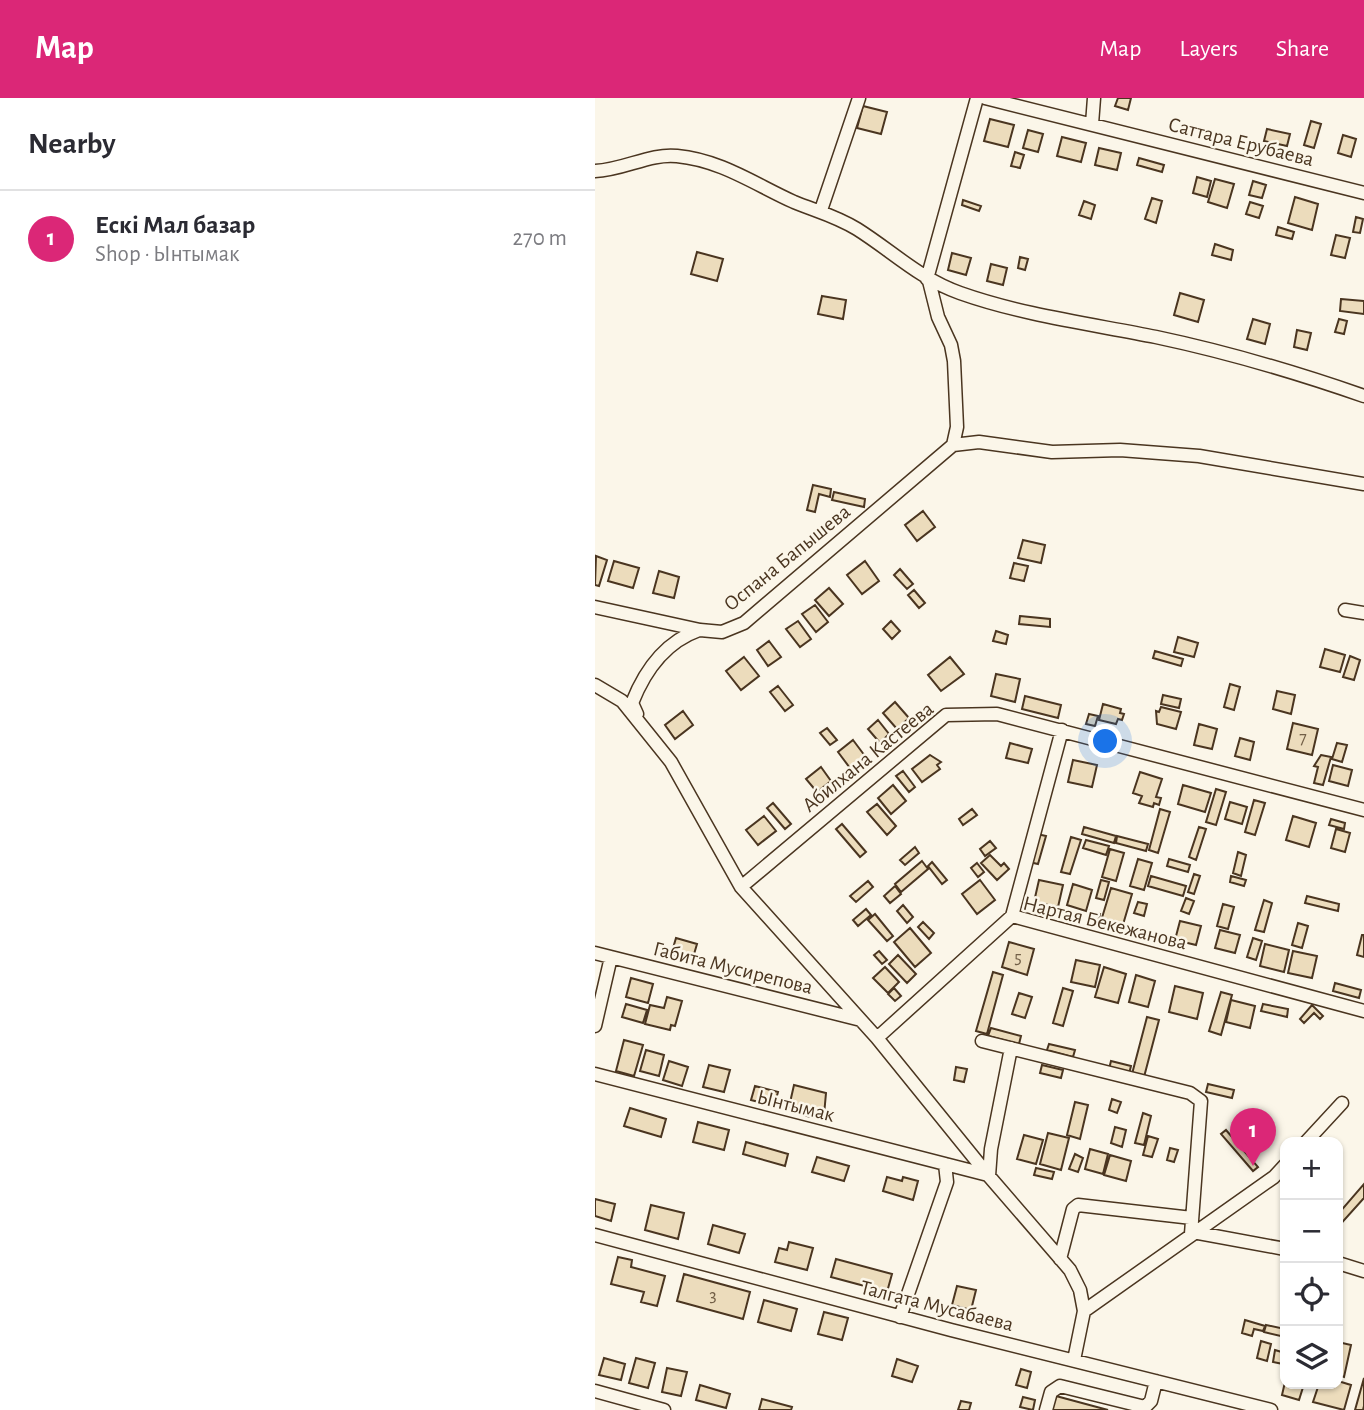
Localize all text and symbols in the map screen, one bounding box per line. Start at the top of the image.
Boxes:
text: Map [35,32,94,65]
text: Map [1099,37,1141,61]
text: Layers [1179,37,1238,61]
text: Share [1276,37,1329,61]
street label: Саттара Ерубаева [1166,114,1316,170]
text: Nearby [28,129,116,159]
text: Ескі Мал базар [95,212,255,238]
text: 1 [47,227,55,250]
text: 270 m [513,227,567,250]
text: Shop · Ынтымак [95,243,240,266]
street label: Оспана Бапышева [720,501,854,615]
street label: Абилхана Кастеева [798,698,938,816]
your location [1088,724,1122,758]
house number: 7 [1299,730,1307,748]
street label: Нартая Бекежанова [1021,892,1190,954]
street label: Габита Мусирепова [651,938,815,998]
house number: 5 [1014,949,1022,967]
street label: Ынтымак [755,1086,837,1126]
pin: 1 [1230,1108,1276,1166]
map controls [1280,1137,1343,1389]
button: + [1280,1137,1343,1200]
button: − [1280,1200,1343,1263]
button: locate [1280,1263,1343,1326]
street label: Талгата Мусабаева [858,1277,1016,1335]
house number: 3 [709,1287,717,1305]
button: layers [1280,1326,1343,1389]

